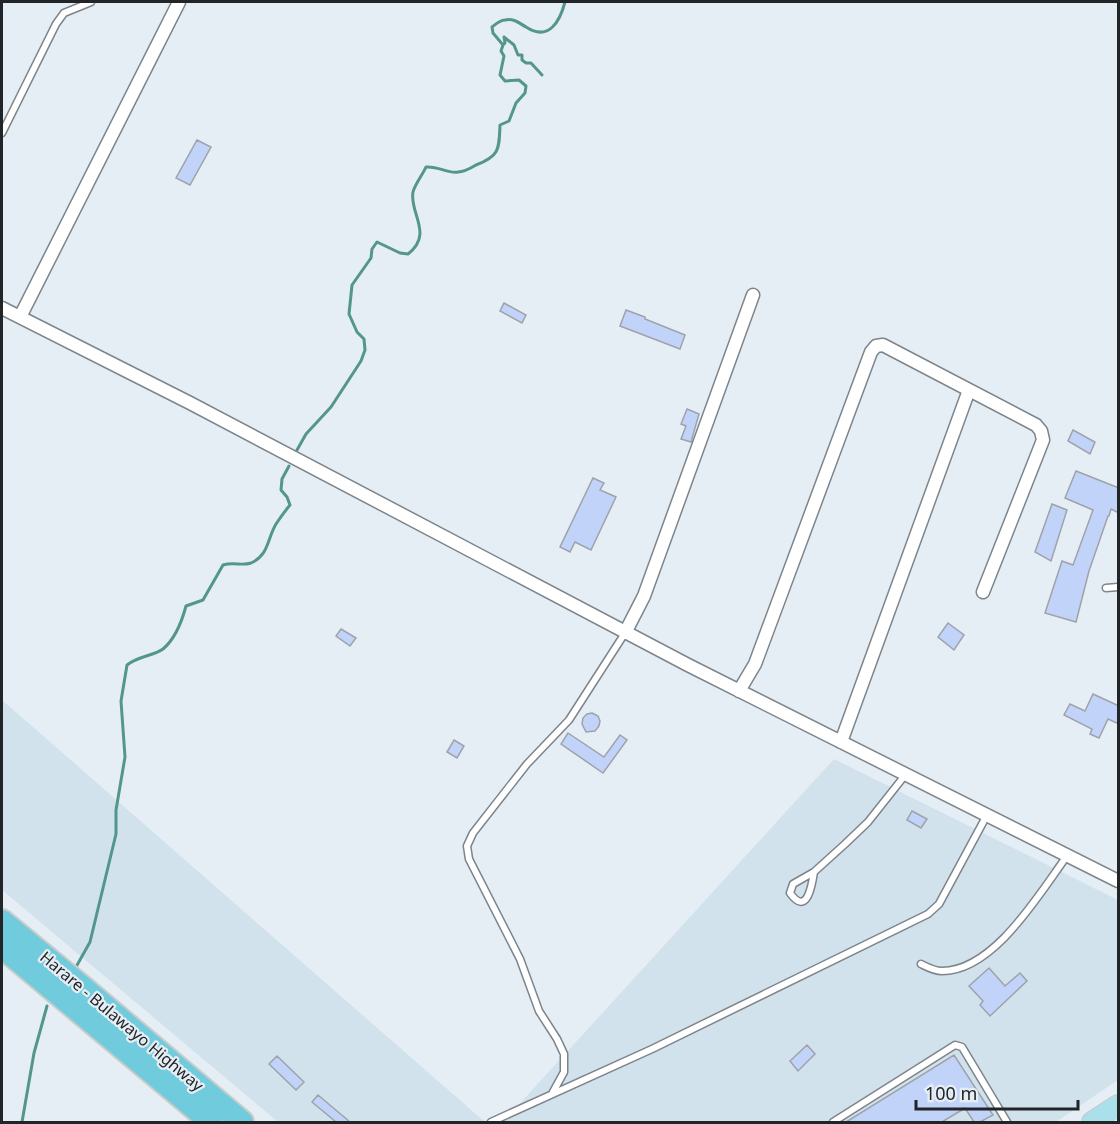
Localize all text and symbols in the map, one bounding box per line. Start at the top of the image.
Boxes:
street label: Harare - Bulawayo Highway [36,946,209,1097]
scale bar [916,1073,1078,1111]
text: 100 m [925,1081,977,1105]

